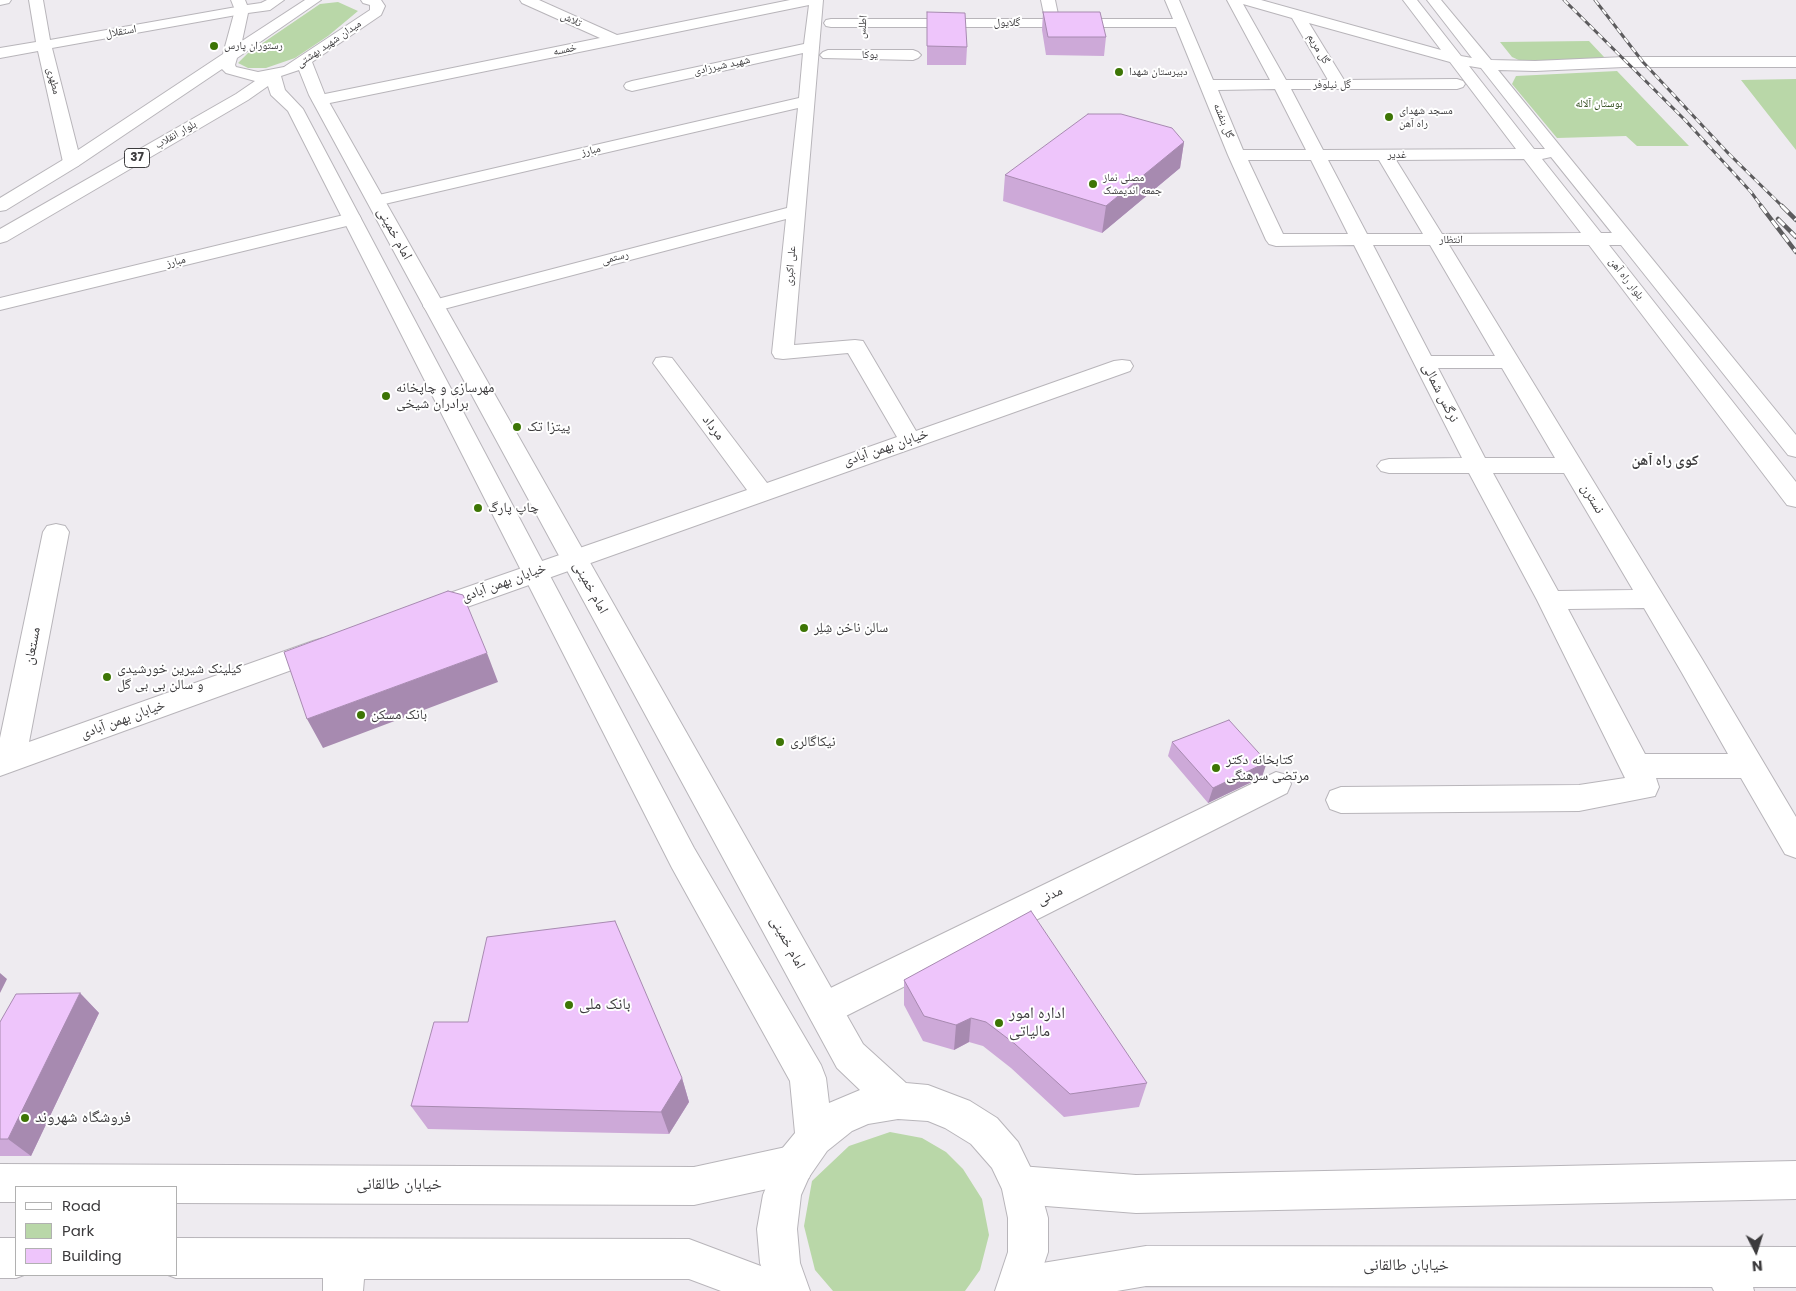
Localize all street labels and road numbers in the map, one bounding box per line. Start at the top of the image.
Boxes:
street label: تلاش [558,10,584,30]
street label: اطلس [856,15,870,39]
street label: گلایول [994,16,1020,30]
street label: میدان شهید بهشتی [294,17,364,71]
street label: استقلال [104,23,138,41]
street label: گل مریم [1304,31,1332,67]
street label: خمسه [552,41,578,59]
street label: یوکا [862,48,878,62]
street label: شهید شیرزادی [693,54,751,78]
street label: مطهری [43,66,63,96]
street label: گل نیلوفر [1313,78,1351,92]
street label: گل بنفشه [1210,101,1236,141]
street label: بلوار انقلاب [153,118,199,152]
street label: مبارز [580,142,602,160]
road number: 37 [124,148,150,168]
street label: غدیر [1388,148,1406,162]
street label: امام خمینی [373,205,415,263]
street label: انتظار [1439,233,1463,247]
street label: علی اکبری [783,245,799,287]
street label: رستمی [600,248,630,268]
street label: مبارز [165,253,187,271]
street label: بلوار راه آهن [1606,255,1646,303]
street label: نرگس شمالی [1418,360,1462,426]
street label: مرداد [698,412,728,444]
street label: خیابان بهمن آبادی [841,426,931,470]
street label: نسترن [1577,481,1607,517]
street label: امام خمینی [569,559,611,617]
street label: خیابان بهمن آبادی [459,560,549,606]
street label: مستعان [21,626,45,666]
street label: خیابان بهمن آبادی [78,697,168,743]
street label: مدنی [1034,883,1066,909]
street label: امام خمینی [766,914,808,972]
street label: خیابان طالقانی [356,1175,442,1195]
street label: خیابان طالقانی [1363,1256,1449,1276]

